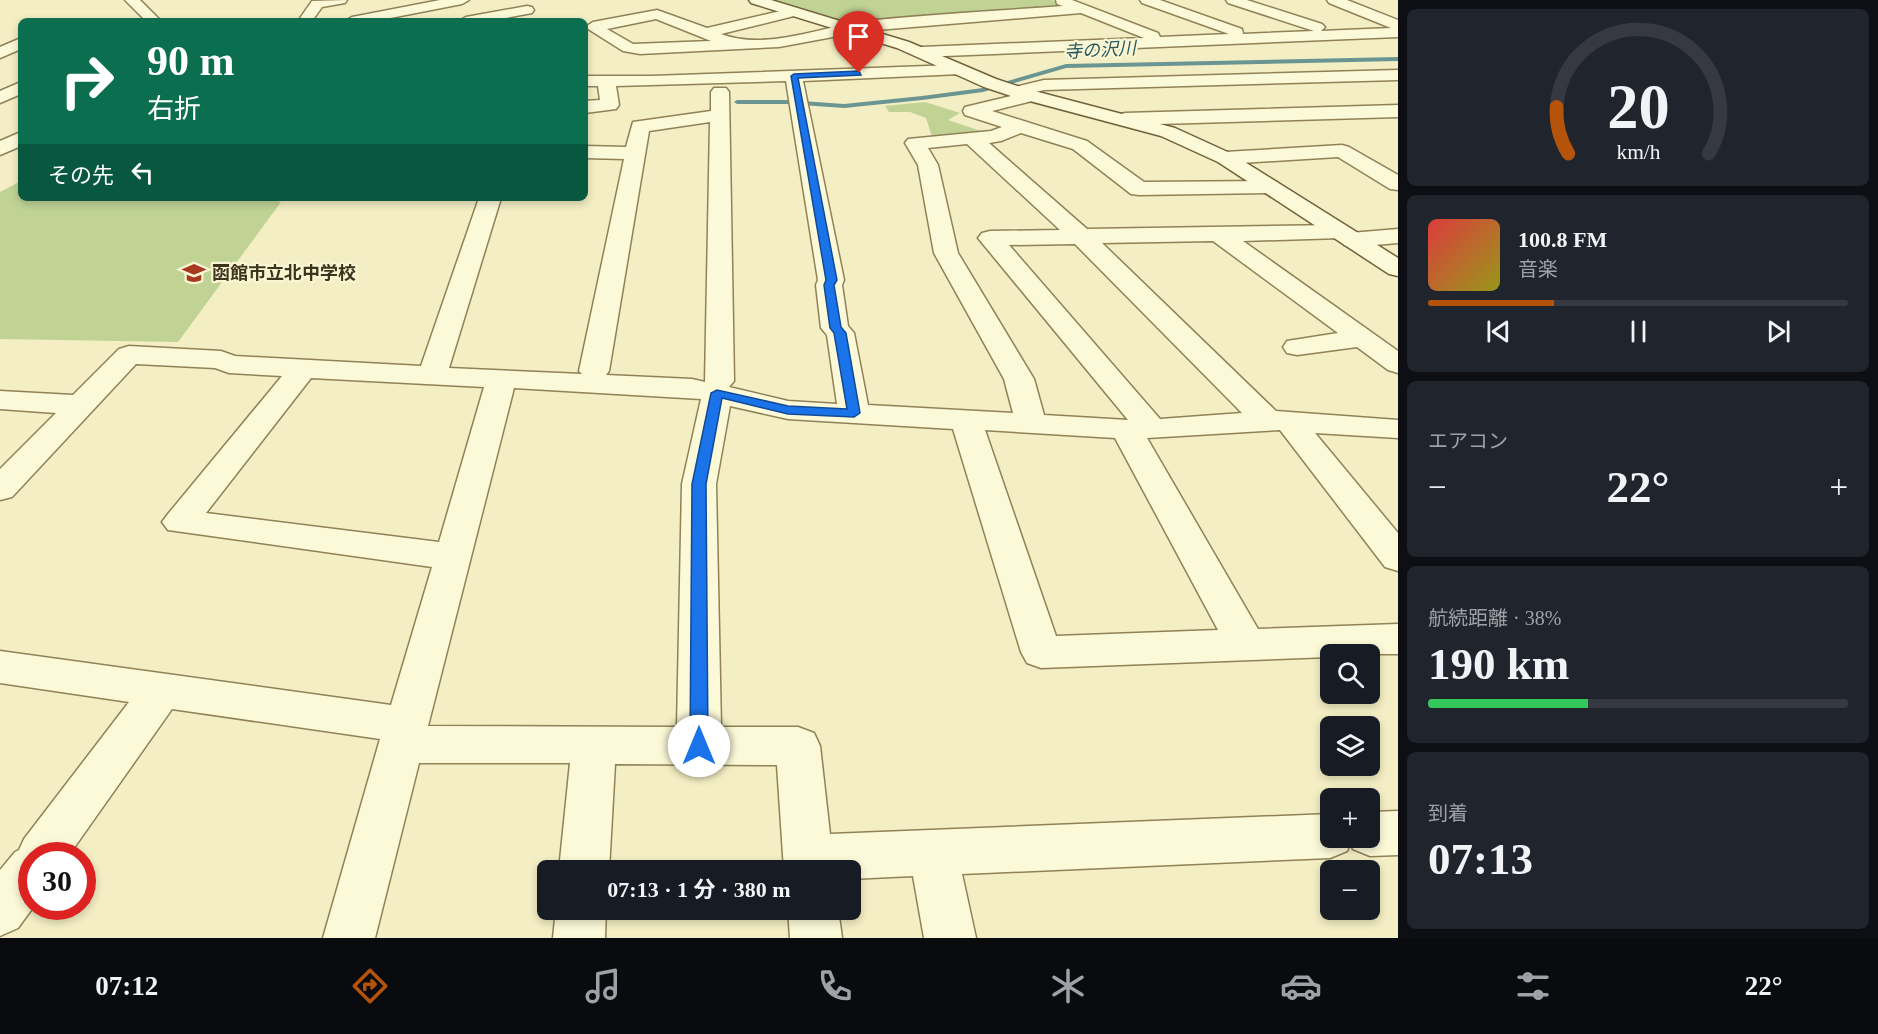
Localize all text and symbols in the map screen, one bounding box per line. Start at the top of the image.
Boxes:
pin [833,11,884,73]
icon: arrive [842,20,875,53]
text: 90 m [147,38,235,84]
water label: 寺の沢川 [1064,38,1138,62]
icon: right [48,42,126,120]
text: 20 [1607,73,1669,142]
text: 右折 [147,94,201,124]
text: km/h [1616,141,1660,165]
icon: left [126,156,159,189]
text: その先 [48,163,114,188]
text: 100.8 FM [1518,227,1607,252]
text: 音楽 [1518,258,1558,280]
school or university icon: 函館市立北中学校 [181,260,207,286]
place label: 函館市立北中学校 [212,263,356,283]
icon: previous [1482,315,1515,348]
icon: pause [1622,315,1655,348]
icon: next [1762,315,1795,348]
text: エアコン [1428,430,1508,452]
text: 22° [1607,462,1670,512]
text: − [1428,469,1447,505]
text: + [1829,469,1848,505]
text: 航続距離 · 38% [1428,607,1561,629]
text: 190 km [1428,639,1569,689]
map controls [1320,644,1380,920]
button: search [1320,644,1380,704]
position arrow [667,714,731,778]
button: layers [1320,716,1380,776]
button: + [1320,788,1380,848]
text: 到着 [1428,802,1468,824]
text: 07:13 [1428,834,1533,884]
speed limit sign: 30 [18,842,96,920]
button: − [1320,860,1380,920]
text: 07:13 · 1 分 · 380 m [607,877,791,902]
icon: directions [349,965,391,1007]
icon: music [582,965,624,1007]
icon: phone [814,965,856,1007]
icon: climate [1047,965,1089,1007]
icon: car [1280,965,1322,1007]
icon: filters [1512,965,1554,1007]
text: 07:12 [95,971,158,1001]
text: 22° [1745,971,1783,1001]

